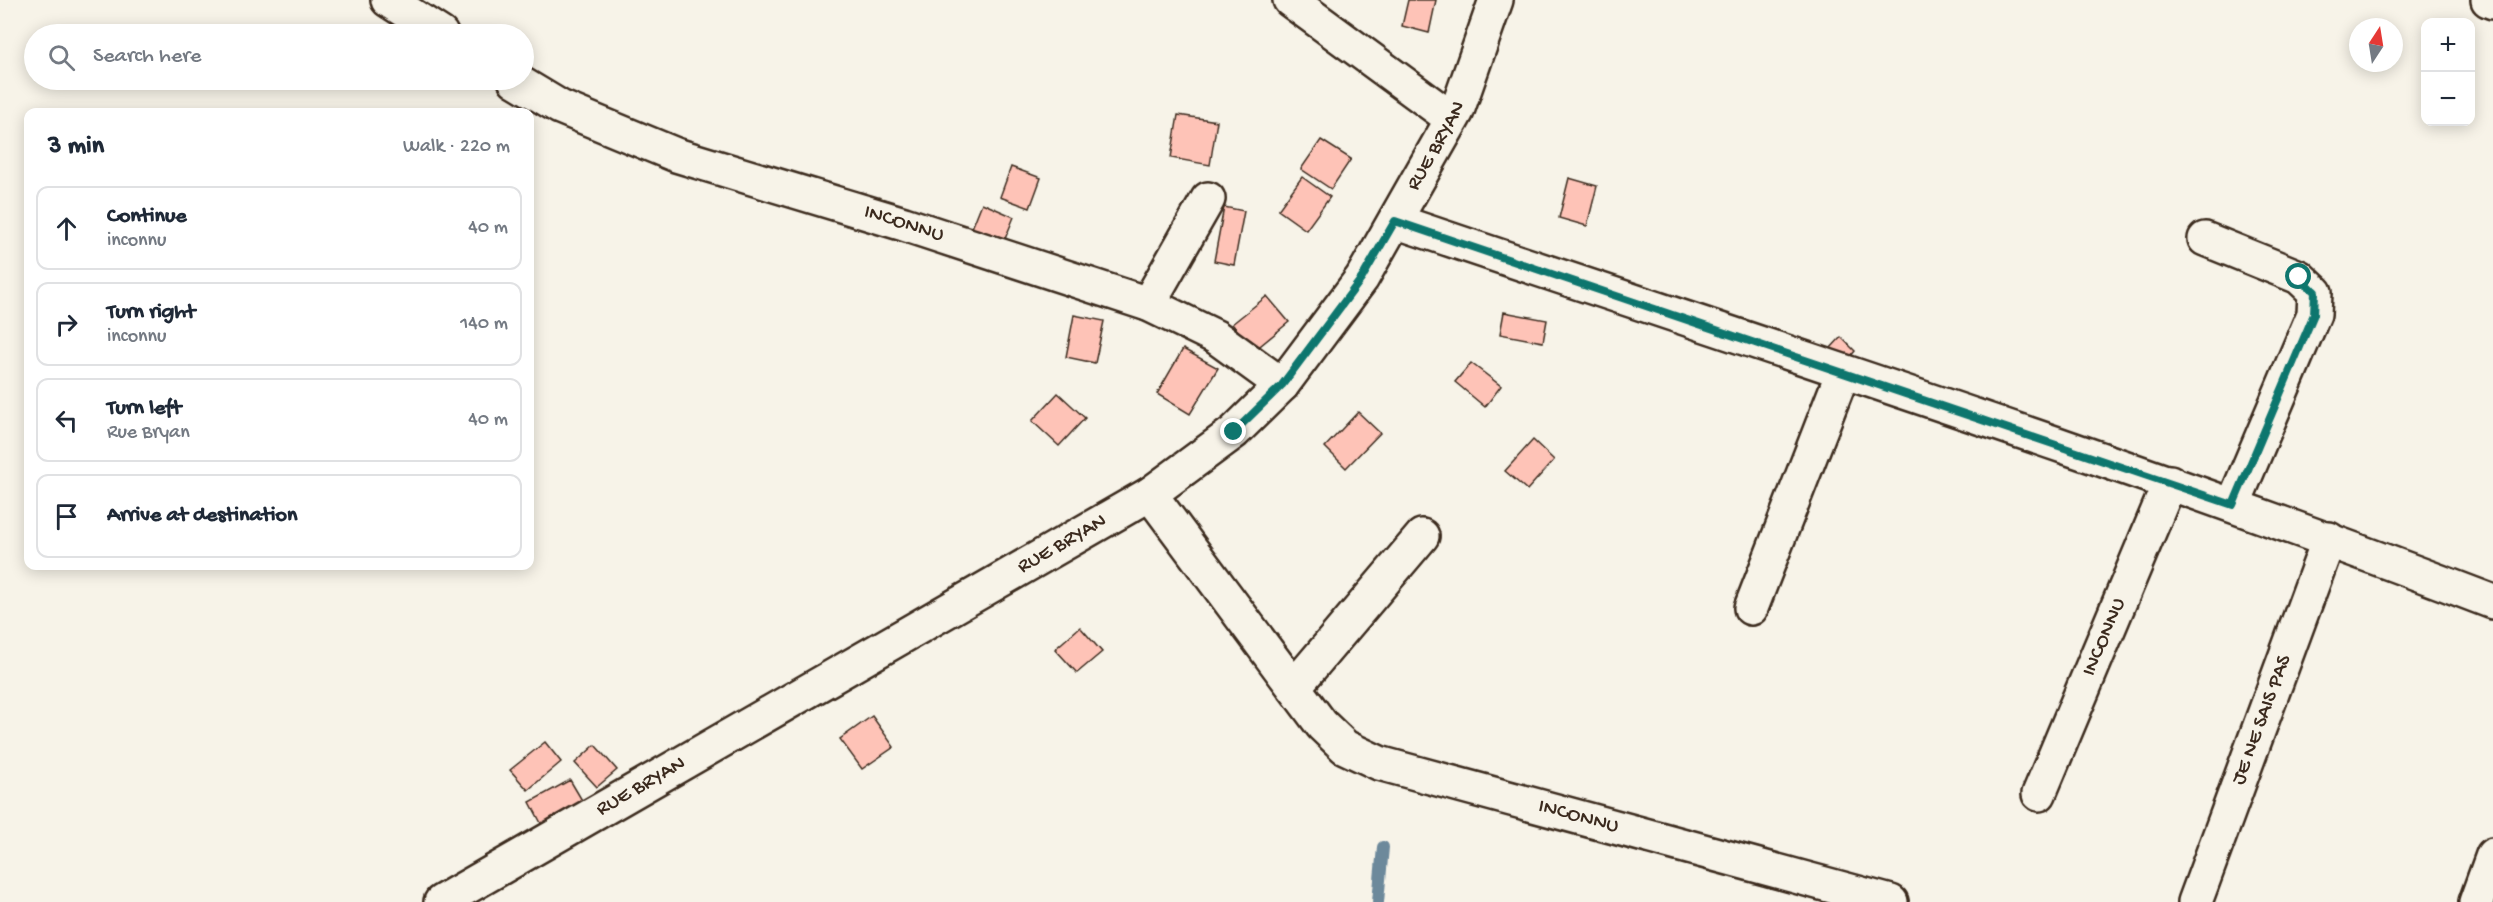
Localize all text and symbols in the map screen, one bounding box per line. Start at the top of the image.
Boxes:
north arrow [2349,18,2403,72]
map controls [2421,18,2475,126]
button: + [2421,18,2475,72]
search box [24,24,534,90]
icon: search [45,41,78,74]
text: Search here [93,44,201,70]
button: − [2421,72,2475,126]
street label: RUE BRYAN [1402,98,1472,195]
text: 3 min [48,132,104,163]
text: Walk · 220 m [403,136,510,159]
street label: INCONNU [861,200,947,249]
text: Continue [107,204,187,230]
icon: ahead [50,212,83,245]
text: 40 m [468,217,508,240]
text: inconnu [107,230,166,253]
route start [2285,263,2311,289]
text: Turn right [107,300,195,326]
icon: right [50,308,83,341]
text: 140 m [460,313,508,336]
text: inconnu [107,326,166,349]
text: Turn left [107,396,181,422]
icon: left [50,404,83,437]
text: 40 m [468,409,508,432]
route end [1220,418,1246,444]
text: Rue Bryan [107,422,190,445]
icon: arrive [50,500,83,533]
text: Arrive at destination [107,503,297,529]
street label: RUE BRYAN [1013,509,1112,580]
street label: INCONNU [2077,594,2132,680]
street label: JE NE SAIS PAS [2227,651,2298,788]
street label: RUE BRYAN [592,751,690,822]
street label: INCONNU [1535,794,1621,840]

